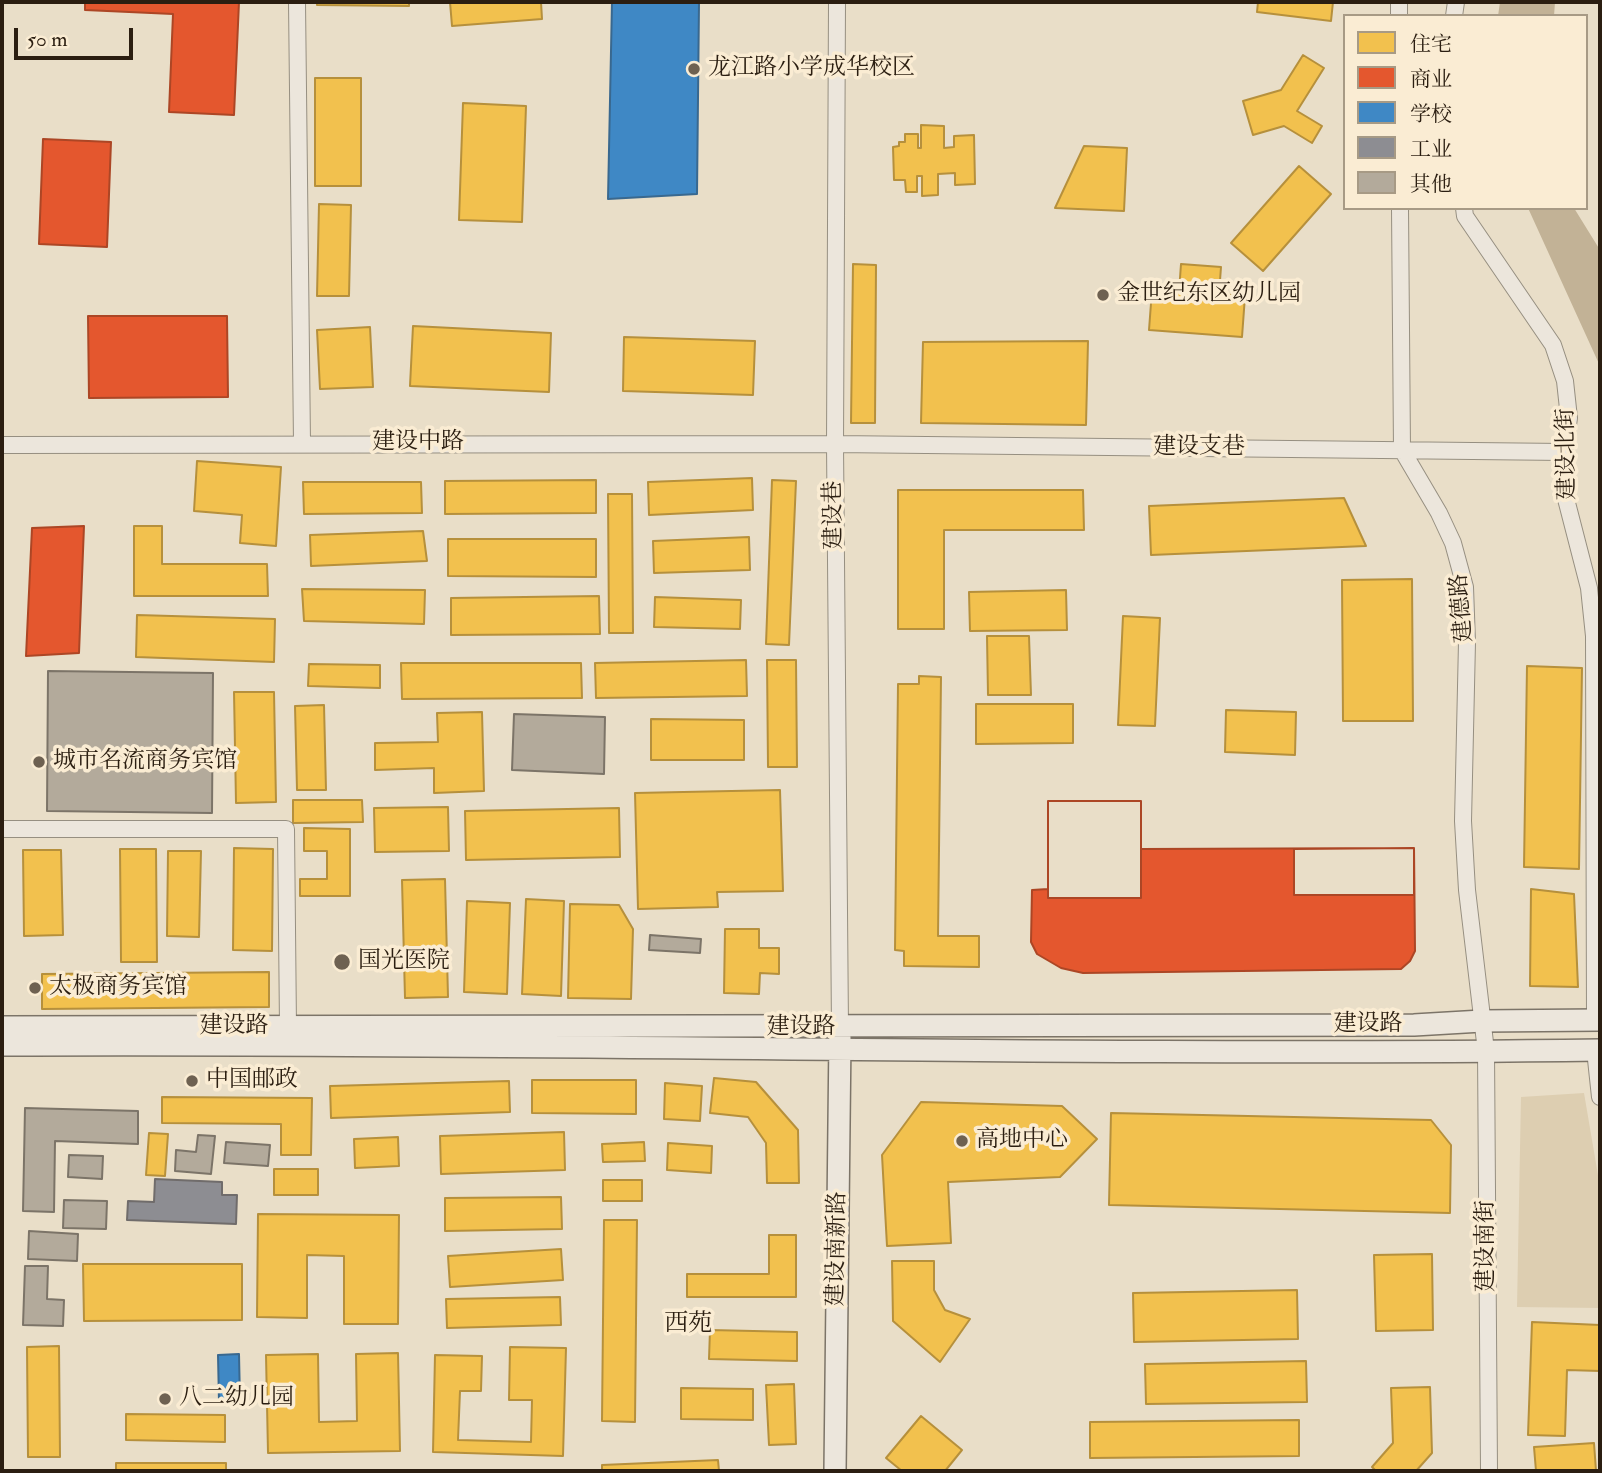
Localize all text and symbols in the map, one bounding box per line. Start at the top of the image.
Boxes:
scale bar [18,14,136,58]
legend [1343,14,1588,210]
text: 50 m [27,26,68,53]
text: 住宅 [1410,31,1452,58]
place label: 龙江路小学成华校区 [708,55,915,83]
marker: 龙江路小学成华校区 [686,61,702,77]
text: 商业 [1410,66,1452,93]
text: 学校 [1410,101,1452,128]
text: 工业 [1410,136,1452,163]
text: 其他 [1410,171,1452,198]
place label: 金世纪东区幼儿园 [1117,281,1301,309]
marker: 金世纪东区幼儿园 [1095,287,1111,303]
street label: 建设北街 [1553,408,1583,500]
street label: 建设中路 [372,429,464,457]
street label: 建设支巷 [1153,434,1245,462]
street label: 建设巷 [821,480,849,550]
street label: 建德路 [1446,572,1480,644]
place label: 城市名流商务宾馆 [53,748,237,776]
marker: 城市名流商务宾馆 [31,754,47,770]
place label: 国光医院 [358,948,450,976]
marker: 国光医院 [332,952,352,972]
place label: 太极商务宾馆 [49,974,187,1002]
marker: 太极商务宾馆 [27,980,43,996]
street label: 建设路 [1334,1011,1402,1039]
street label: 建设路 [200,1013,268,1041]
street label: 建设路 [767,1014,835,1042]
place label: 中国邮政 [206,1067,298,1095]
marker: 中国邮政 [184,1073,200,1089]
place label: 高地中心 [976,1127,1068,1155]
marker: 高地中心 [954,1133,970,1149]
street label: 建设南新路 [823,1191,853,1307]
street label: 建设南街 [1473,1200,1501,1292]
district label: 西苑 [664,1311,712,1339]
place label: 八二幼儿园 [179,1385,294,1413]
marker: 八二幼儿园 [157,1391,173,1407]

